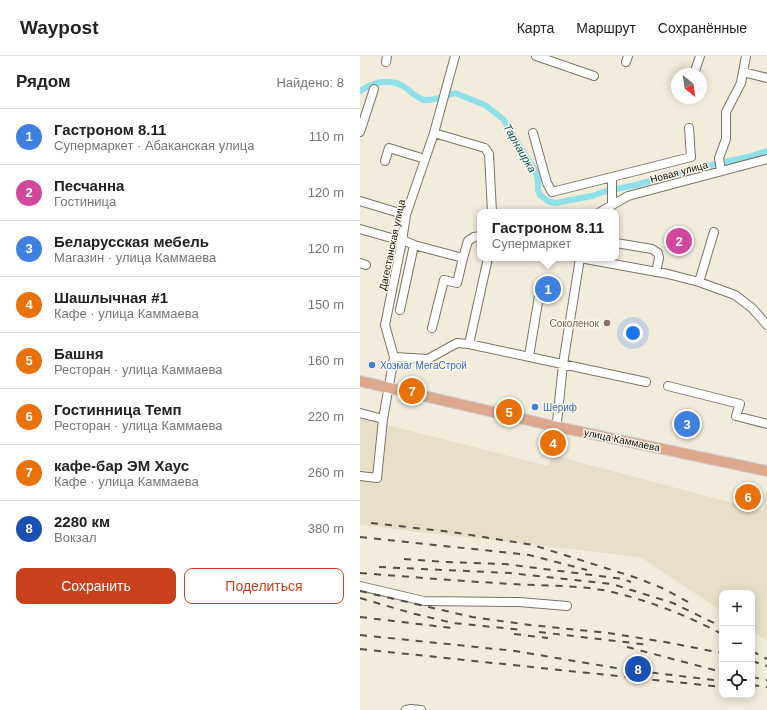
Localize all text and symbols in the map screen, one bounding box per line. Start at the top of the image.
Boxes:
text: Waypost [20,17,98,38]
text: Карта [517,20,554,36]
text: Маршрут [576,20,636,36]
text: Сохранённые [658,20,747,36]
north arrow [671,68,707,104]
text: Рядом [16,72,71,91]
text: Найдено: 8 [276,75,344,90]
text: Гастроном 8.11 [54,121,166,138]
water label: Тарнаирка [501,121,539,175]
text: 1 [25,129,33,144]
text: 110 m [309,129,344,144]
text: Супермаркет · Абаканская улица [54,138,254,153]
street label: Новая улица [649,159,709,185]
text: Песчанна [54,177,124,194]
text: 2 [25,185,33,200]
text: 120 m [308,185,344,200]
text: Гостиница [54,194,116,209]
street label: Дагестанская улица [377,198,407,291]
popup [477,209,619,261]
text: Гастроном 8.11 [492,219,604,236]
pin: 2 [666,226,692,256]
text: Беларусская мебель [54,233,209,250]
text: Супермаркет [492,236,571,251]
text: 3 [25,241,33,256]
text: 120 m [308,241,344,256]
text: Магазин · улица Каммаева [54,250,216,265]
pin: 1 [535,274,561,304]
text: Шашлычная #1 [54,289,168,306]
text: 4 [25,297,33,312]
text: 150 m [308,297,344,312]
text: Кафе · улица Каммаева [54,306,199,321]
place label: Соколенок [550,318,600,329]
marker: Соколенок [602,318,612,328]
your location [623,323,643,343]
text: Башня [54,345,103,362]
text: 5 [25,353,33,368]
text: 160 m [308,353,344,368]
marker: Хозмаг МегаСтрой [367,360,377,370]
place label: Хозмаг МегаСтрой [380,360,467,371]
text: Ресторан · улица Каммаева [54,362,223,377]
pin: 7 [399,376,425,406]
pin: 5 [496,397,522,427]
text: Гостинница Темп [54,401,182,418]
marker: Шериф [530,402,540,412]
place label: Шериф [543,402,577,413]
text: 6 [25,409,33,424]
text: 220 m [308,409,344,424]
pin: 3 [674,409,700,439]
text: Ресторан · улица Каммаева [54,418,223,433]
street label: улица Каммаева [583,427,661,454]
pin: 4 [540,428,566,458]
text: кафе-бар ЭМ Хаус [54,457,189,474]
text: 7 [25,465,33,480]
text: 260 m [308,465,344,480]
text: Кафе · улица Каммаева [54,474,199,489]
pin: 6 [735,482,761,512]
text: 2280 км [54,513,110,530]
text: 8 [25,521,33,536]
text: 380 m [308,521,344,536]
text: Вокзал [54,530,97,545]
button: Сохранить [16,568,176,604]
button: Поделиться [184,568,344,604]
map controls [719,590,755,698]
button: + [719,590,755,626]
button: − [719,626,755,662]
pin: 8 [625,654,651,684]
button: locate [719,662,755,698]

